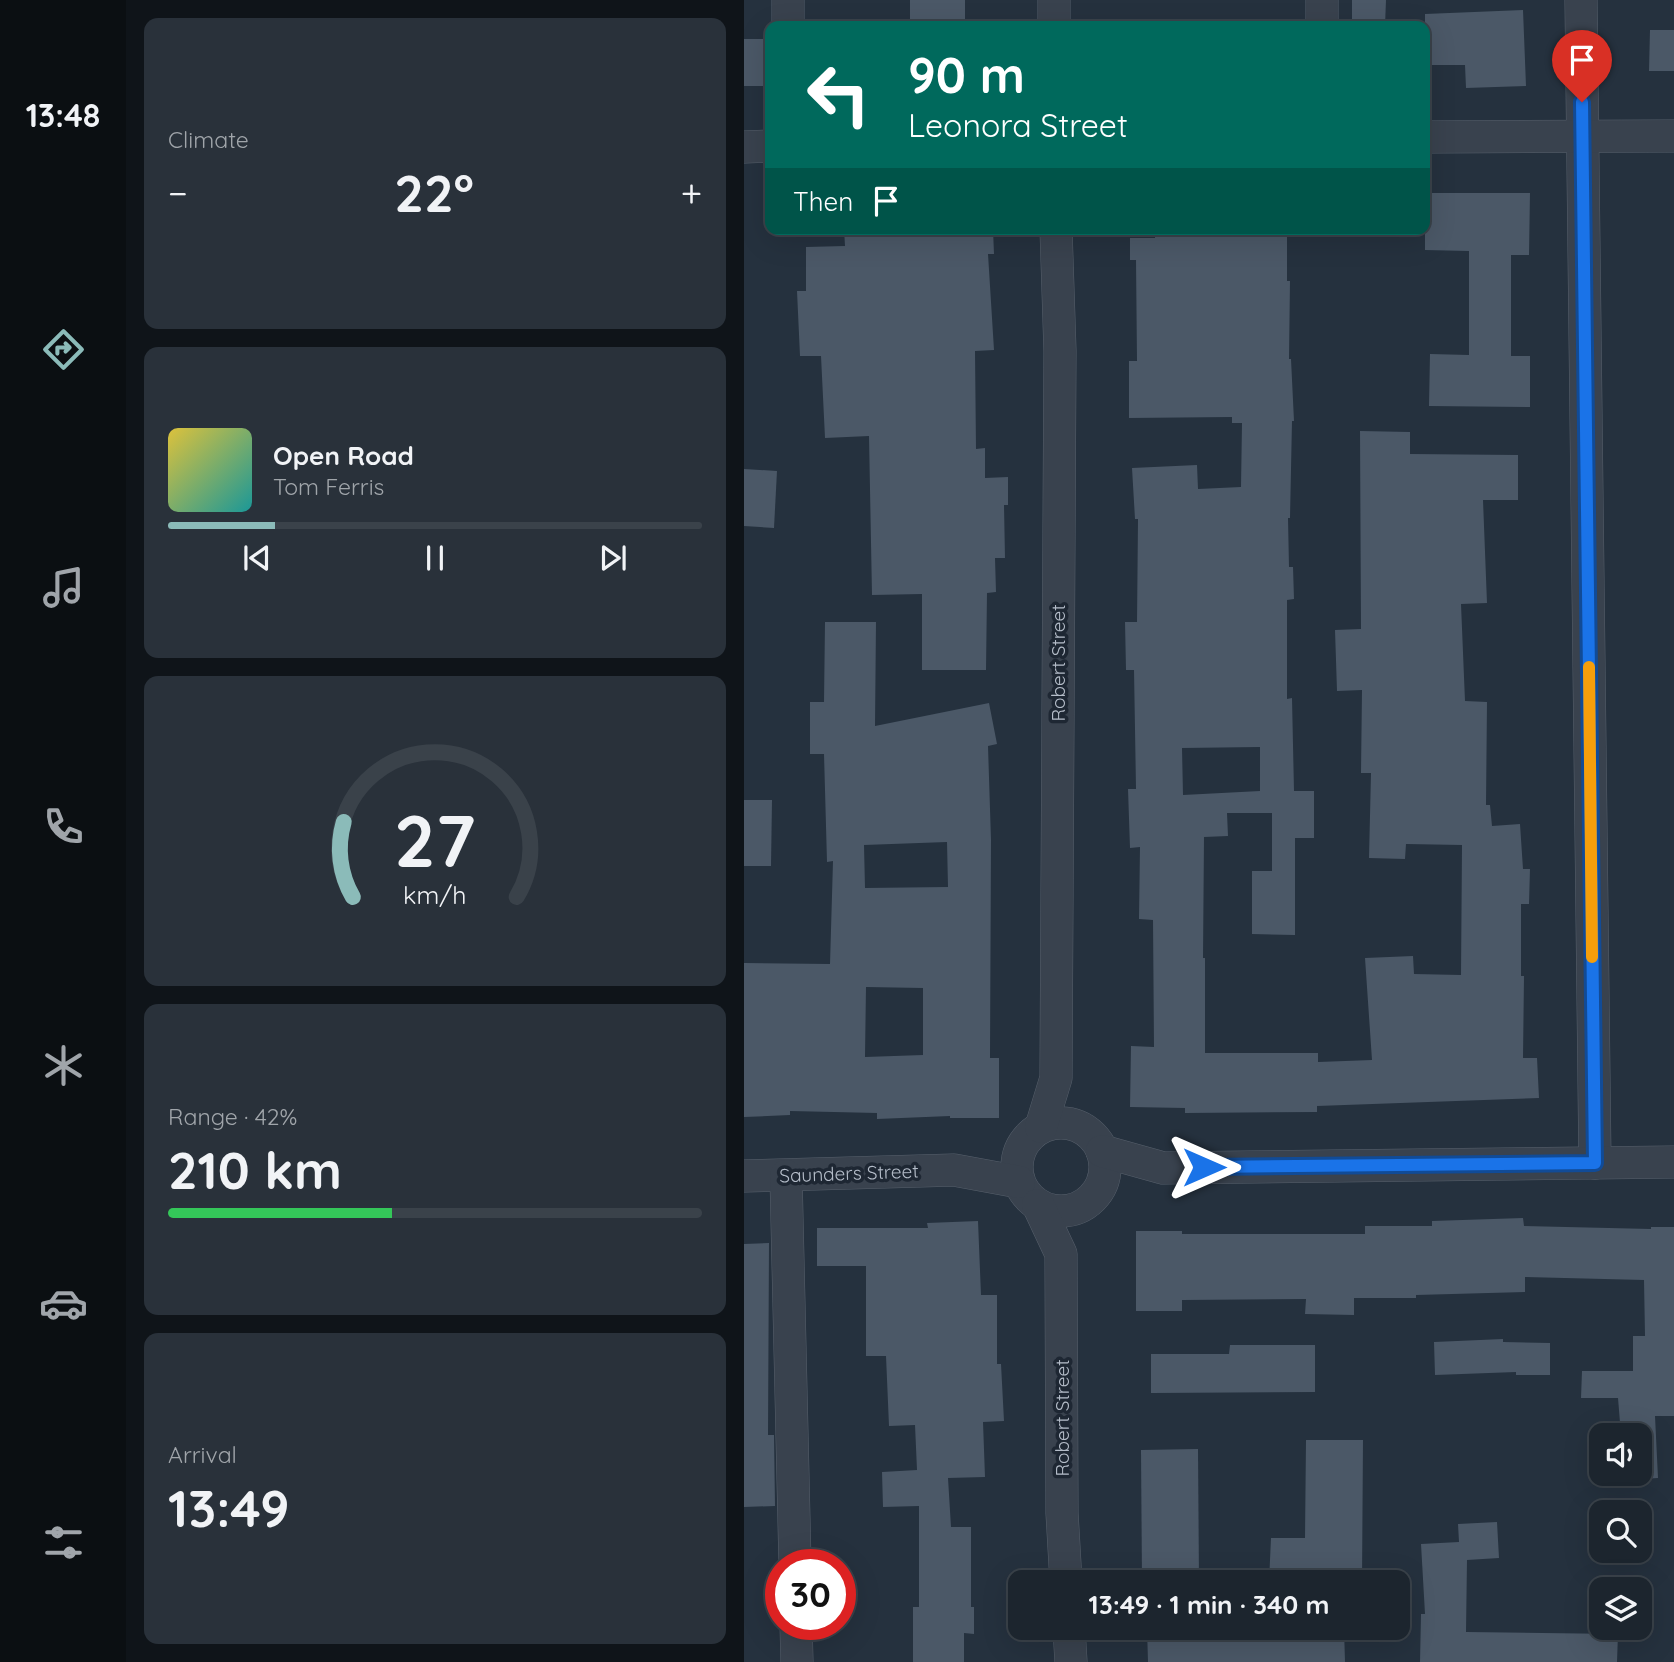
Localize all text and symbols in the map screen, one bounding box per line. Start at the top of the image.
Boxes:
pin [1552,30,1612,102]
icon: arrive [1563,41,1601,79]
text: 90 m [908,44,1025,105]
icon: left [793,49,884,140]
text: 13:48 [26,95,100,135]
text: Leonora Street [908,105,1128,145]
text: Climate [168,125,249,154]
text: 22° [394,160,474,225]
text: − [168,169,188,217]
text: + [681,169,702,217]
icon: arrive [867,182,905,220]
text: Then [793,185,853,218]
icon: directions [39,325,88,374]
text: Open Road [273,439,414,472]
text: Tom Ferris [273,472,384,501]
icon: previous [238,539,276,577]
icon: pause [416,539,454,577]
icon: next [594,539,632,577]
icon: music [39,563,88,612]
street label: Robert Street [1046,604,1070,722]
text: 27 [394,794,476,885]
icon: phone [39,802,88,851]
text: km/h [403,879,467,910]
icon: climate [39,1041,88,1090]
text: Range · 42% [168,1102,297,1131]
position arrow [1167,1130,1241,1204]
text: 210 km [168,1137,342,1202]
street label: Saunders Street [779,1159,919,1187]
icon: car [39,1279,88,1328]
street label: Robert Street [1050,1359,1074,1477]
map controls [1589,1423,1652,1640]
button: sound [1589,1423,1652,1486]
text: Arrival [168,1440,237,1469]
text: 13:49 [168,1475,289,1540]
button: search [1589,1500,1652,1563]
icon: filters [39,1518,88,1567]
speed limit sign: 30 [765,1549,856,1640]
button: layers [1589,1577,1652,1640]
text: 13:49 · 1 min · 340 m [1089,1588,1329,1621]

